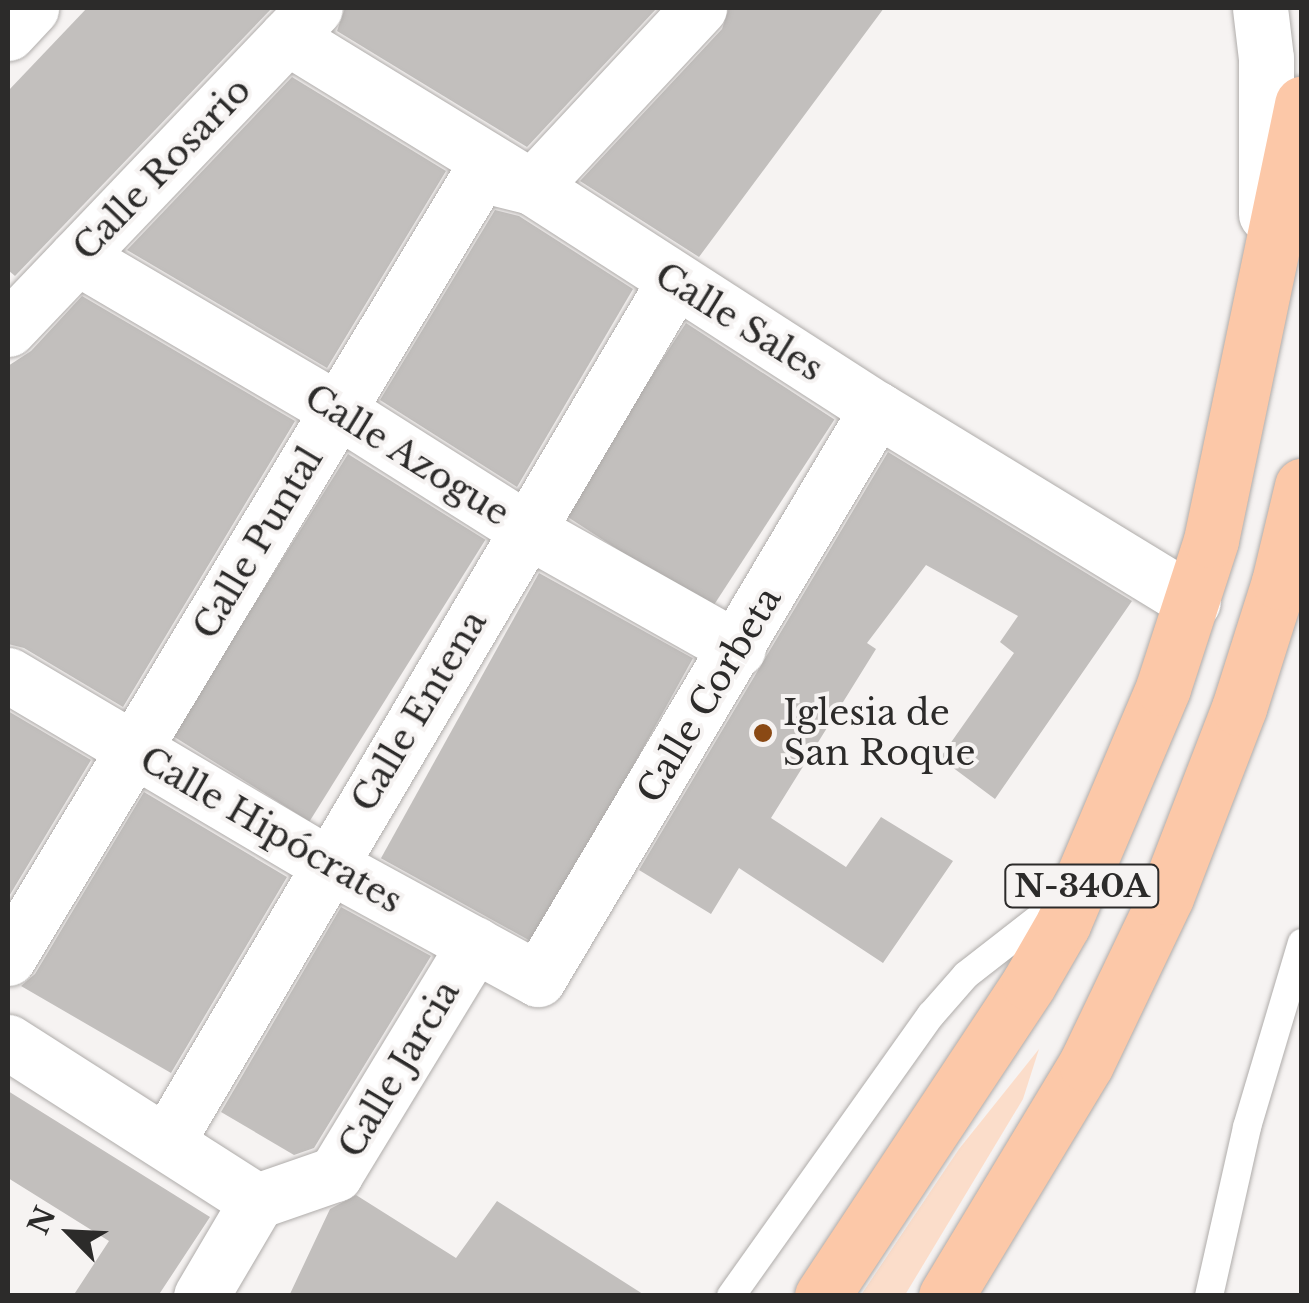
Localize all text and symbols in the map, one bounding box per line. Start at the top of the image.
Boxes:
street label: Calle Rosario [64,69,260,269]
street label: Calle Sales [647,254,831,390]
street label: Calle Azogue [297,375,517,535]
street label: Calle Puntal [184,440,332,646]
street label: Calle Corbeta [628,580,790,810]
street label: Calle Entena [343,603,495,819]
place label: Iglesia de San Roque [783,692,976,774]
marker: Iglesia de San Roque [752,722,774,744]
street label: Calle Hipócrates [133,738,409,922]
road number: N-340A [1002,859,1162,913]
street label: Calle Jarcia [330,973,468,1165]
north arrow [20,1183,120,1283]
text: N [21,1201,63,1240]

